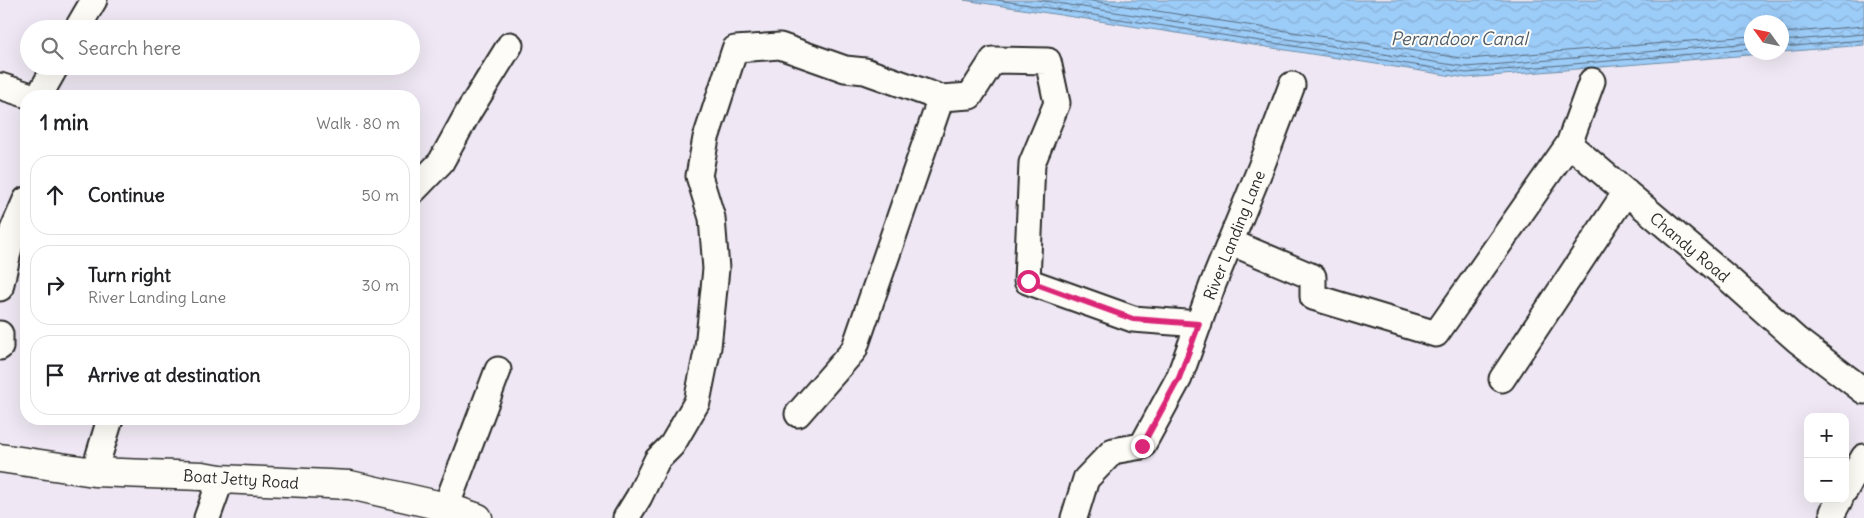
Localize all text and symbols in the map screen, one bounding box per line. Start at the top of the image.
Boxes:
north arrow [1744,15,1789,60]
search box [20,20,420,75]
water label: Perandoor Canal [1391,27,1530,50]
icon: search [38,34,66,62]
text: Search here [78,36,181,60]
text: 1 min [40,109,89,136]
text: Walk · 80 m [316,113,400,133]
street label: River Landing Lane [1199,167,1269,303]
icon: ahead [41,181,69,209]
text: Continue [88,183,165,207]
text: 50 m [361,185,399,205]
street label: Chandy Road [1646,208,1734,286]
text: Turn right [88,263,171,287]
route start [1017,270,1040,293]
icon: right [41,271,69,299]
text: 30 m [362,275,399,295]
text: River Landing Lane [88,287,226,307]
icon: arrive [41,361,69,389]
text: Arrive at destination [88,363,261,387]
map controls [1804,413,1849,503]
button: + [1804,413,1849,458]
route end [1131,435,1154,458]
button: − [1804,458,1849,503]
street label: Boat Jetty Road [183,465,299,493]

